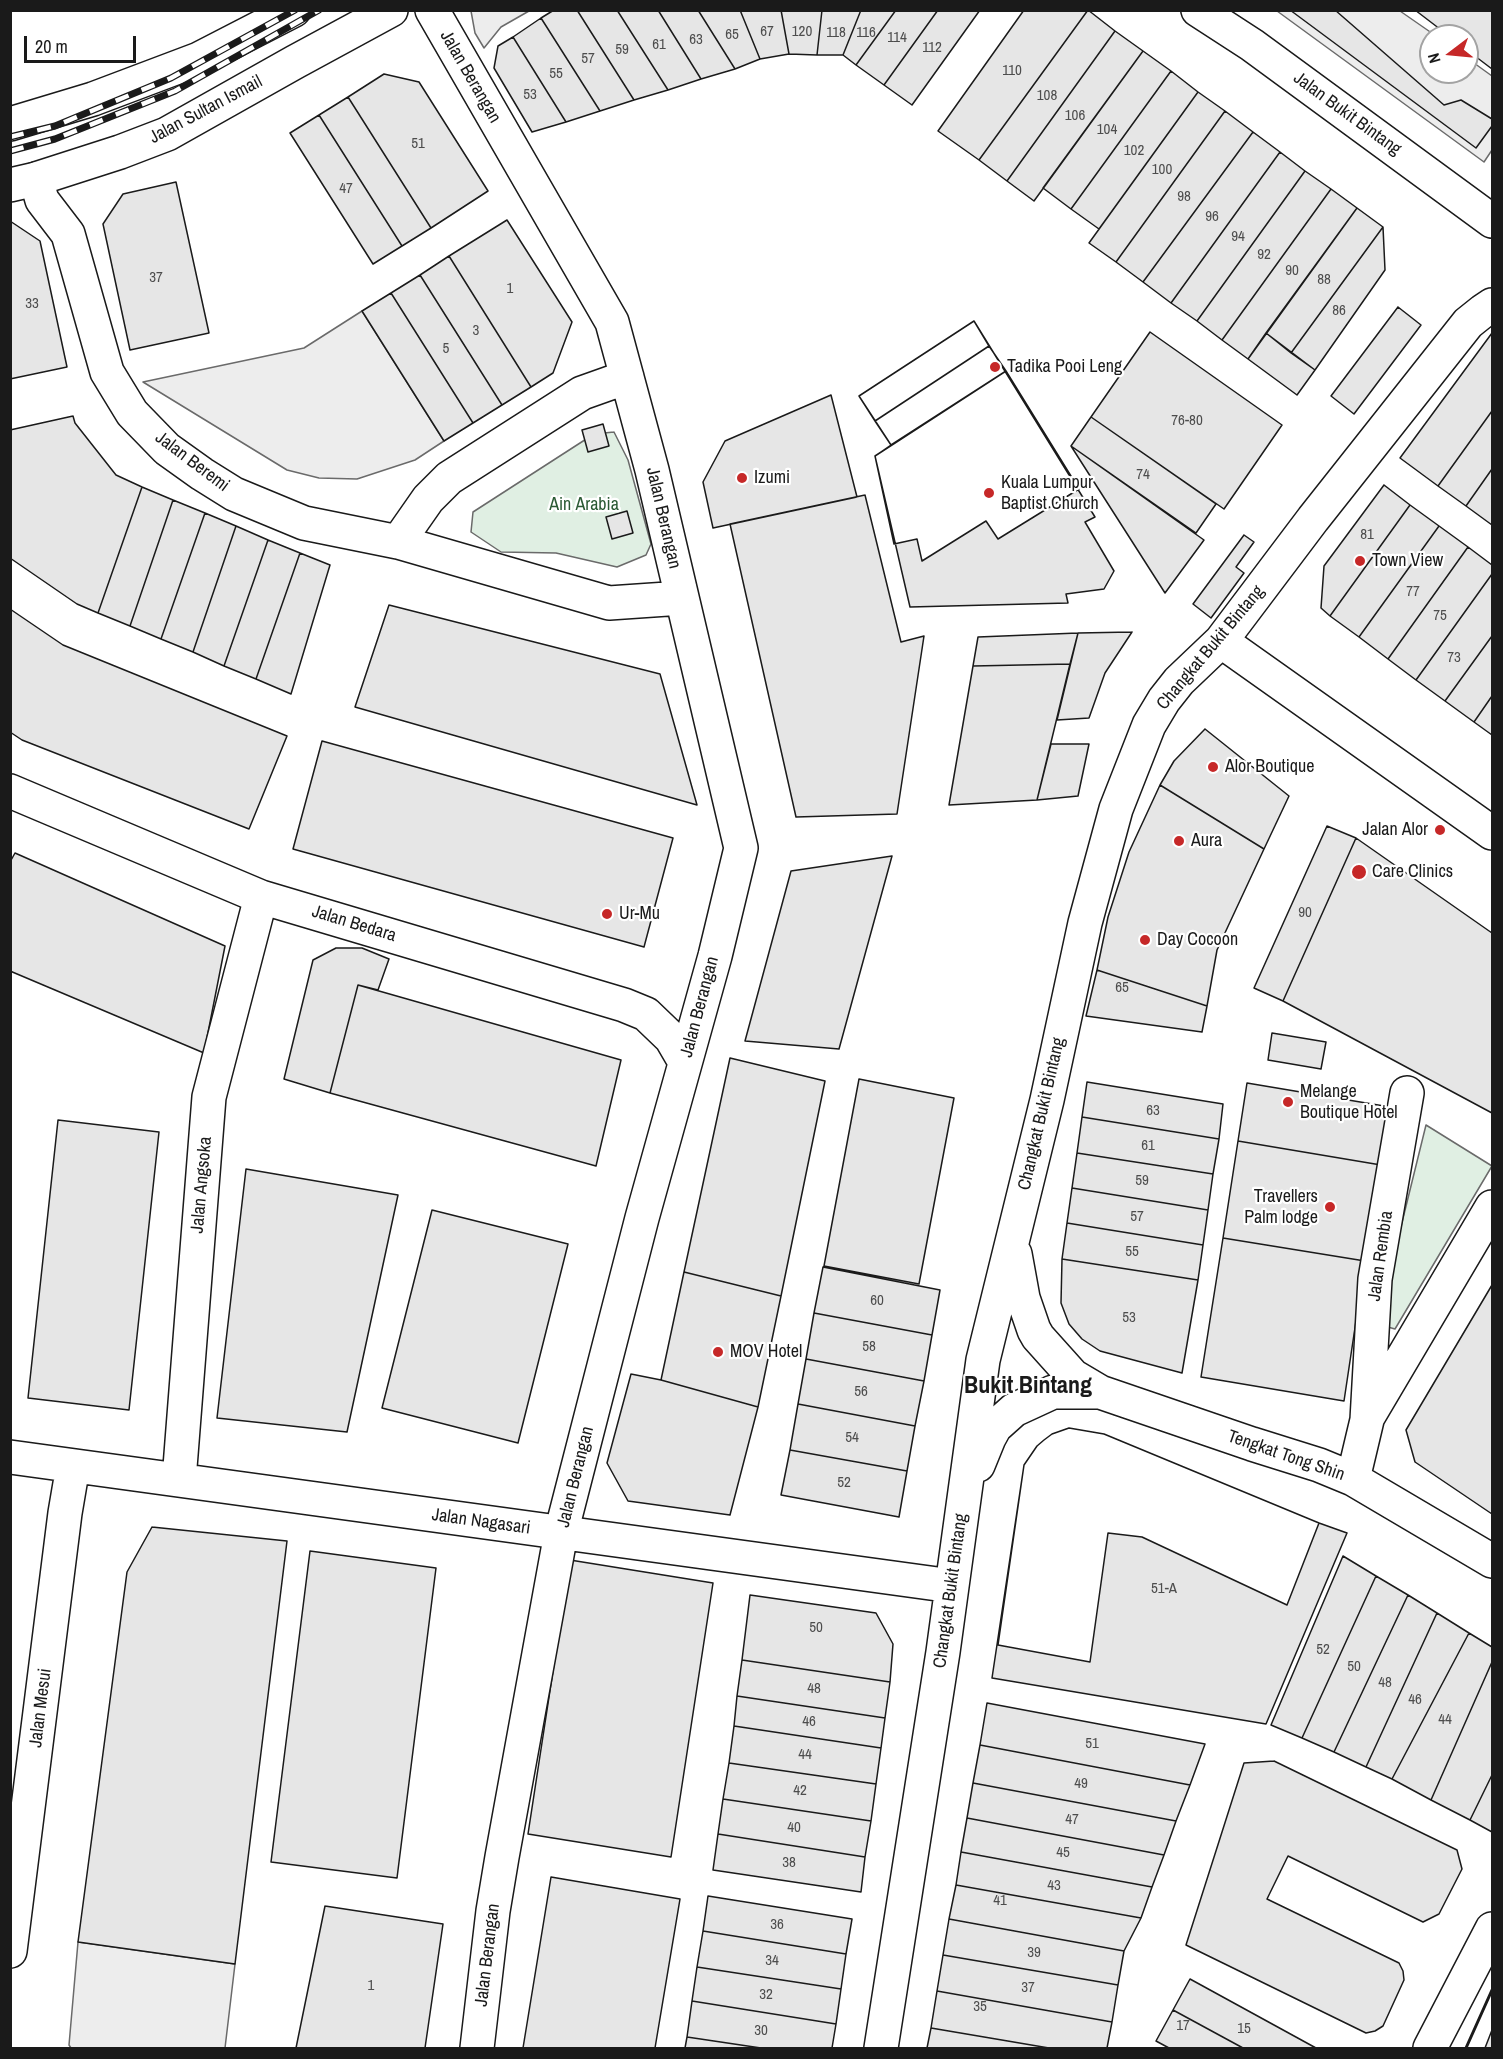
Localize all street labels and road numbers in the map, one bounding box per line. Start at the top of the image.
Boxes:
street label: Jalan Berangan [435,27,505,127]
street label: Jalan Bukit Bintang [1289,68,1405,160]
street label: Jalan Sultan Ismail [146,71,266,149]
street label: Jalan Beremi [151,427,233,497]
street label: Jalan Berangan [641,465,685,571]
street label: Changkat Bukit Bintang [1153,581,1269,715]
street label: Jalan Bedara [309,901,399,947]
street label: Jalan Berangan [676,954,724,1060]
street label: Changkat Bukit Bintang [1014,1036,1070,1192]
street label: Jalan Angsoka [187,1136,217,1234]
street label: Jalan Rembia [1364,1209,1398,1303]
street label: Jalan Berangan [553,1424,599,1530]
street label: Tengkat Tong Shin [1225,1426,1347,1486]
street label: Jalan Nagasari [430,1504,532,1540]
street label: Changkat Bukit Bintang [929,1512,973,1670]
street label: Jalan Mesui [25,1667,57,1749]
street label: Jalan Berangan [471,1902,505,2008]

